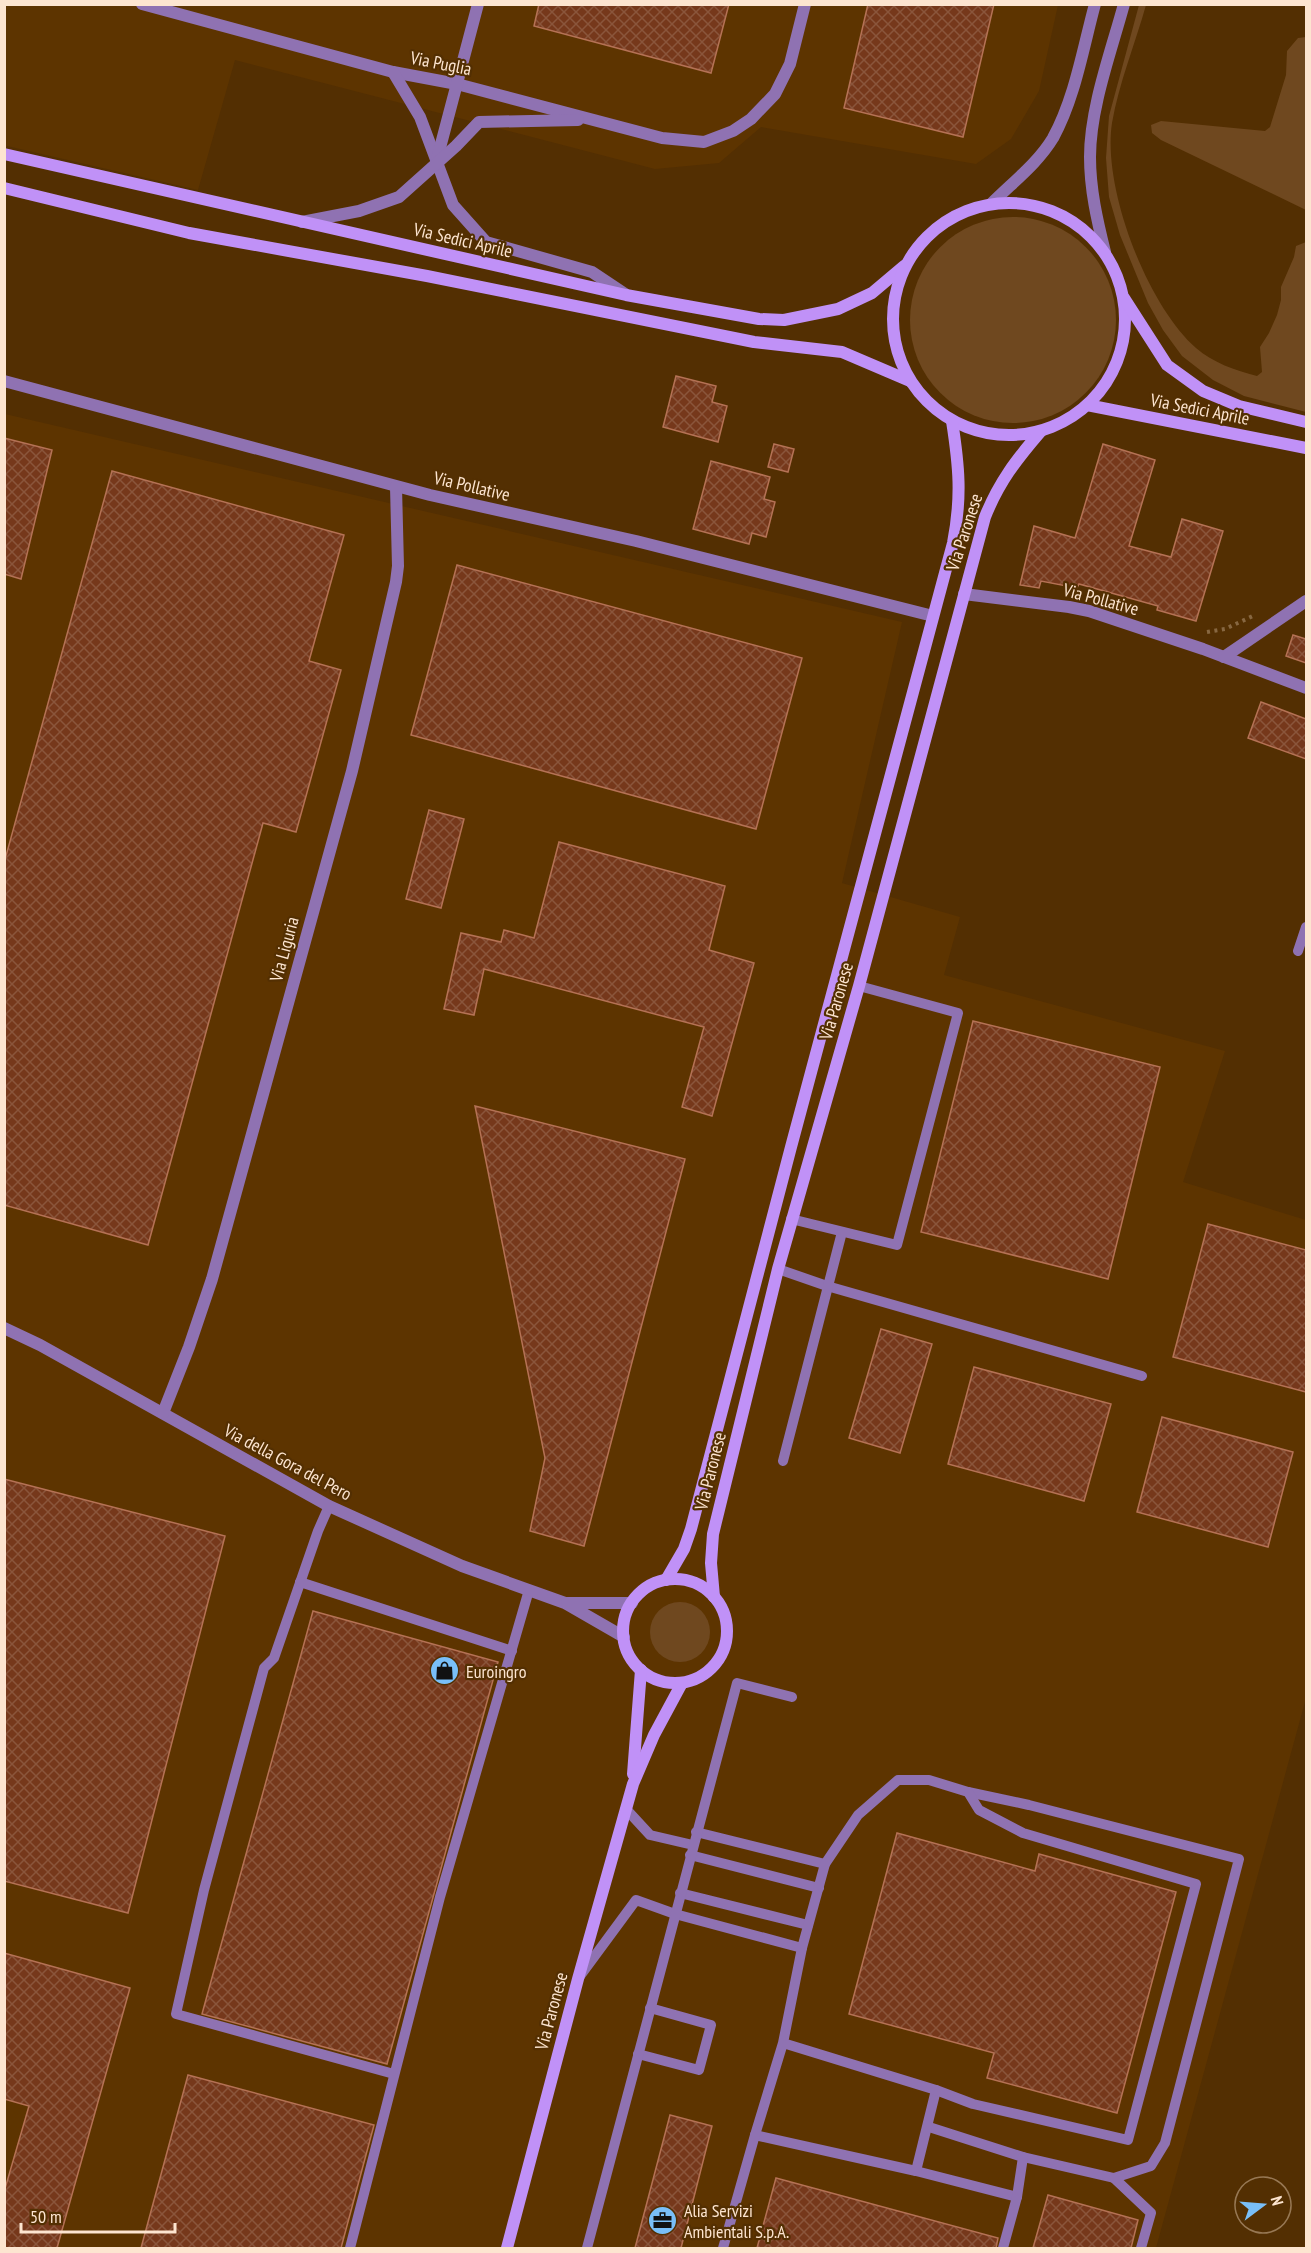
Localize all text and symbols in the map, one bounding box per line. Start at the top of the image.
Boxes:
street label: Via Puglia [408,46,474,80]
street label: Via Sedici Aprile [410,217,515,263]
street label: Via Sedici Aprile [1147,388,1252,430]
street label: Via Pollative [431,466,512,506]
street label: Via Paronese [940,491,987,574]
street label: Via Pollative [1060,578,1141,620]
street label: Via Liguria [264,914,304,985]
street label: Via Paronese [814,960,858,1043]
street label: Via della Gora del Pero [219,1418,356,1505]
street label: Via Paronese [689,1430,731,1513]
shop icon: Euroingro [429,1655,461,1687]
place label: Euroingro [466,1660,527,1683]
street label: Via Paronese [529,1970,572,2053]
north arrow [1233,2175,1293,2235]
text: N [1267,2194,1288,2208]
scale bar [21,2196,176,2234]
place label: Alia Servizi Ambientali S.p.A. [684,2199,789,2243]
office icon: Alia Servizi Ambientali S.p.A. [647,2204,679,2236]
text: 50 m [30,2205,62,2228]

